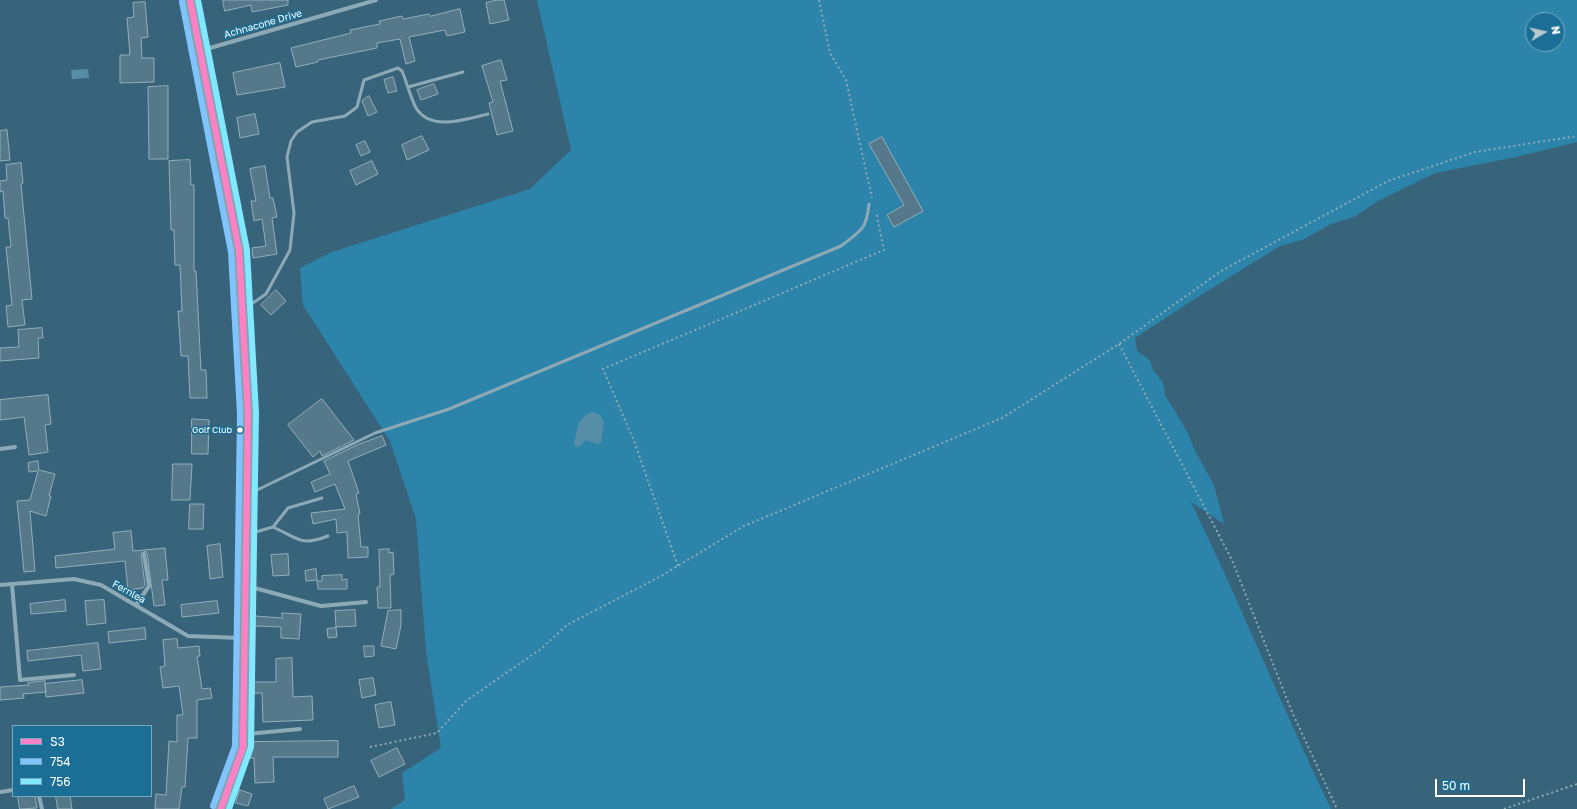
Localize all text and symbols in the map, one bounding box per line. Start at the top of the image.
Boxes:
street label: Achnacone Drive [223,7,303,41]
north arrow [1525,12,1565,52]
text: N [1549,25,1563,35]
place label: Golf Club [192,425,232,435]
marker: Golf Club [235,425,245,435]
street label: Fernlea [110,578,148,606]
legend [12,725,152,797]
text: S3 [50,734,65,749]
text: 754 [50,754,71,769]
scale bar [1437,771,1527,797]
text: 756 [50,774,71,789]
text: 50 m [1442,778,1470,793]

